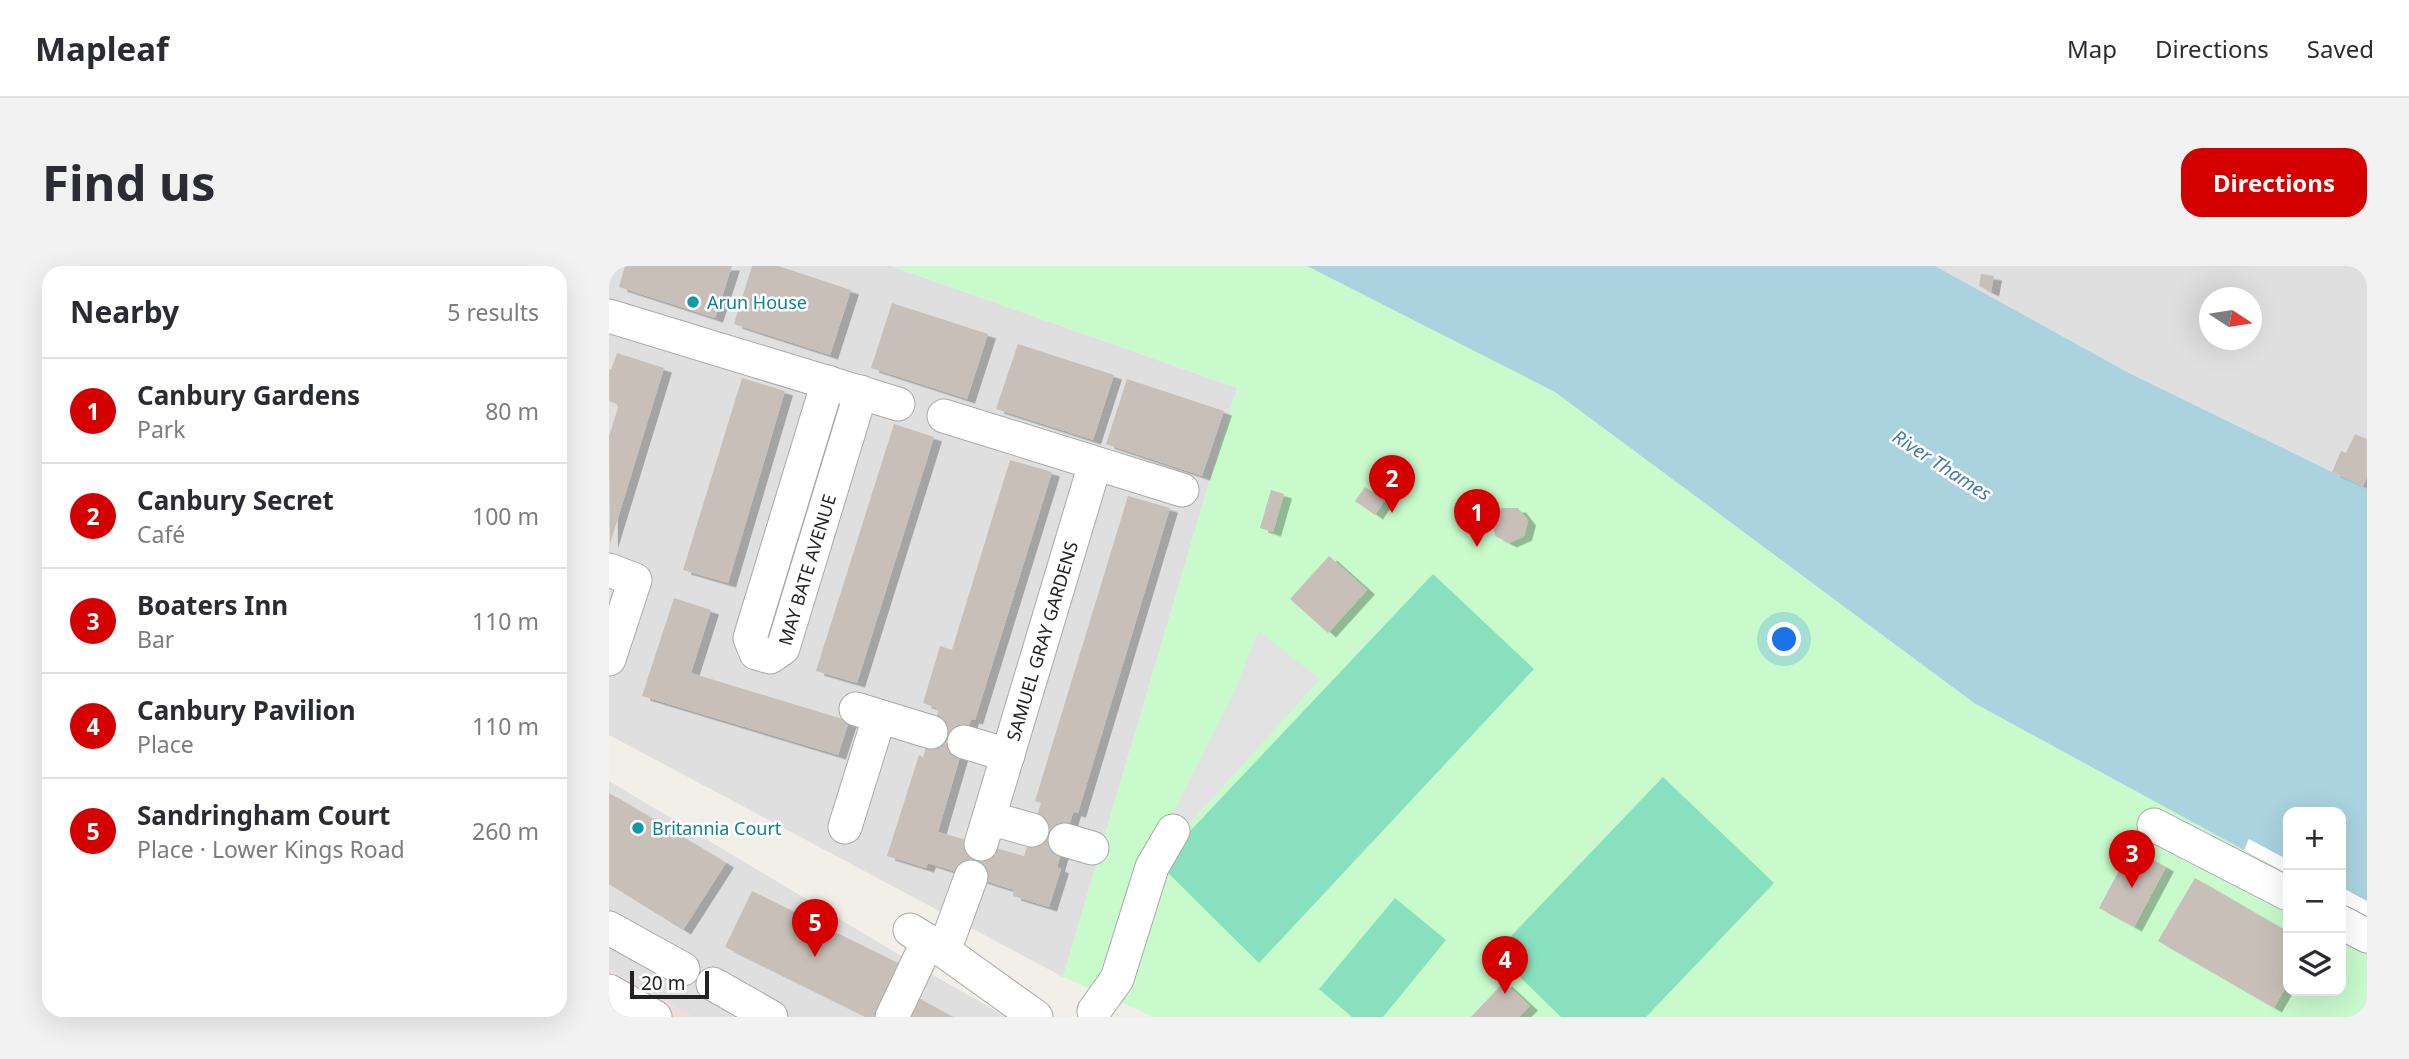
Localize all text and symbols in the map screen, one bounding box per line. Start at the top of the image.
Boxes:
text: Mapleaf [35,26,169,71]
text: Map [2067,32,2117,65]
text: Directions [2155,32,2269,65]
text: Saved [2307,32,2374,65]
button: Directions [2181,148,2367,217]
text: Find us [42,149,216,215]
north arrow [2199,287,2262,350]
place label: Arun House [707,290,807,314]
text: Nearby [70,291,179,332]
marker: Arun House [685,294,701,310]
text: 5 results [447,296,539,328]
text: Canbury Gardens [137,377,360,413]
text: 1 [86,395,100,427]
text: 80 m [485,395,539,427]
text: Park [137,413,186,445]
water label: River Thames [1888,424,1996,506]
pin: 2 [1369,455,1415,513]
text: Canbury Secret [137,482,334,518]
pin: 1 [1454,489,1500,547]
street label: MAY BATE AVENUE [773,491,841,648]
text: 2 [86,500,100,532]
text: 100 m [472,500,539,532]
text: Café [137,518,185,550]
street label: SAMUEL GRAY GARDENS [1001,538,1083,744]
text: Boaters Inn [137,587,288,623]
text: 3 [86,605,100,637]
text: 110 m [472,605,539,637]
your location [1767,622,1801,656]
text: Bar [137,623,174,655]
text: Canbury Pavilion [137,692,356,728]
text: 4 [86,710,100,742]
text: 110 m [472,710,539,742]
text: Place [137,728,194,760]
text: Sandringham Court [137,797,390,833]
map controls [2283,807,2346,996]
button: + [2283,807,2346,870]
text: 5 [86,815,100,847]
text: 260 m [472,815,539,847]
place label: Britannia Court [652,816,782,840]
marker: Britannia Court [630,820,646,836]
pin: 3 [2109,830,2155,888]
text: Place · Lower Kings Road [137,833,405,865]
button: − [2283,870,2346,933]
pin: 5 [792,899,838,957]
button: layers [2283,933,2346,996]
pin: 4 [1482,936,1528,994]
scale bar [630,968,709,1000]
text: 20 m [641,970,685,996]

